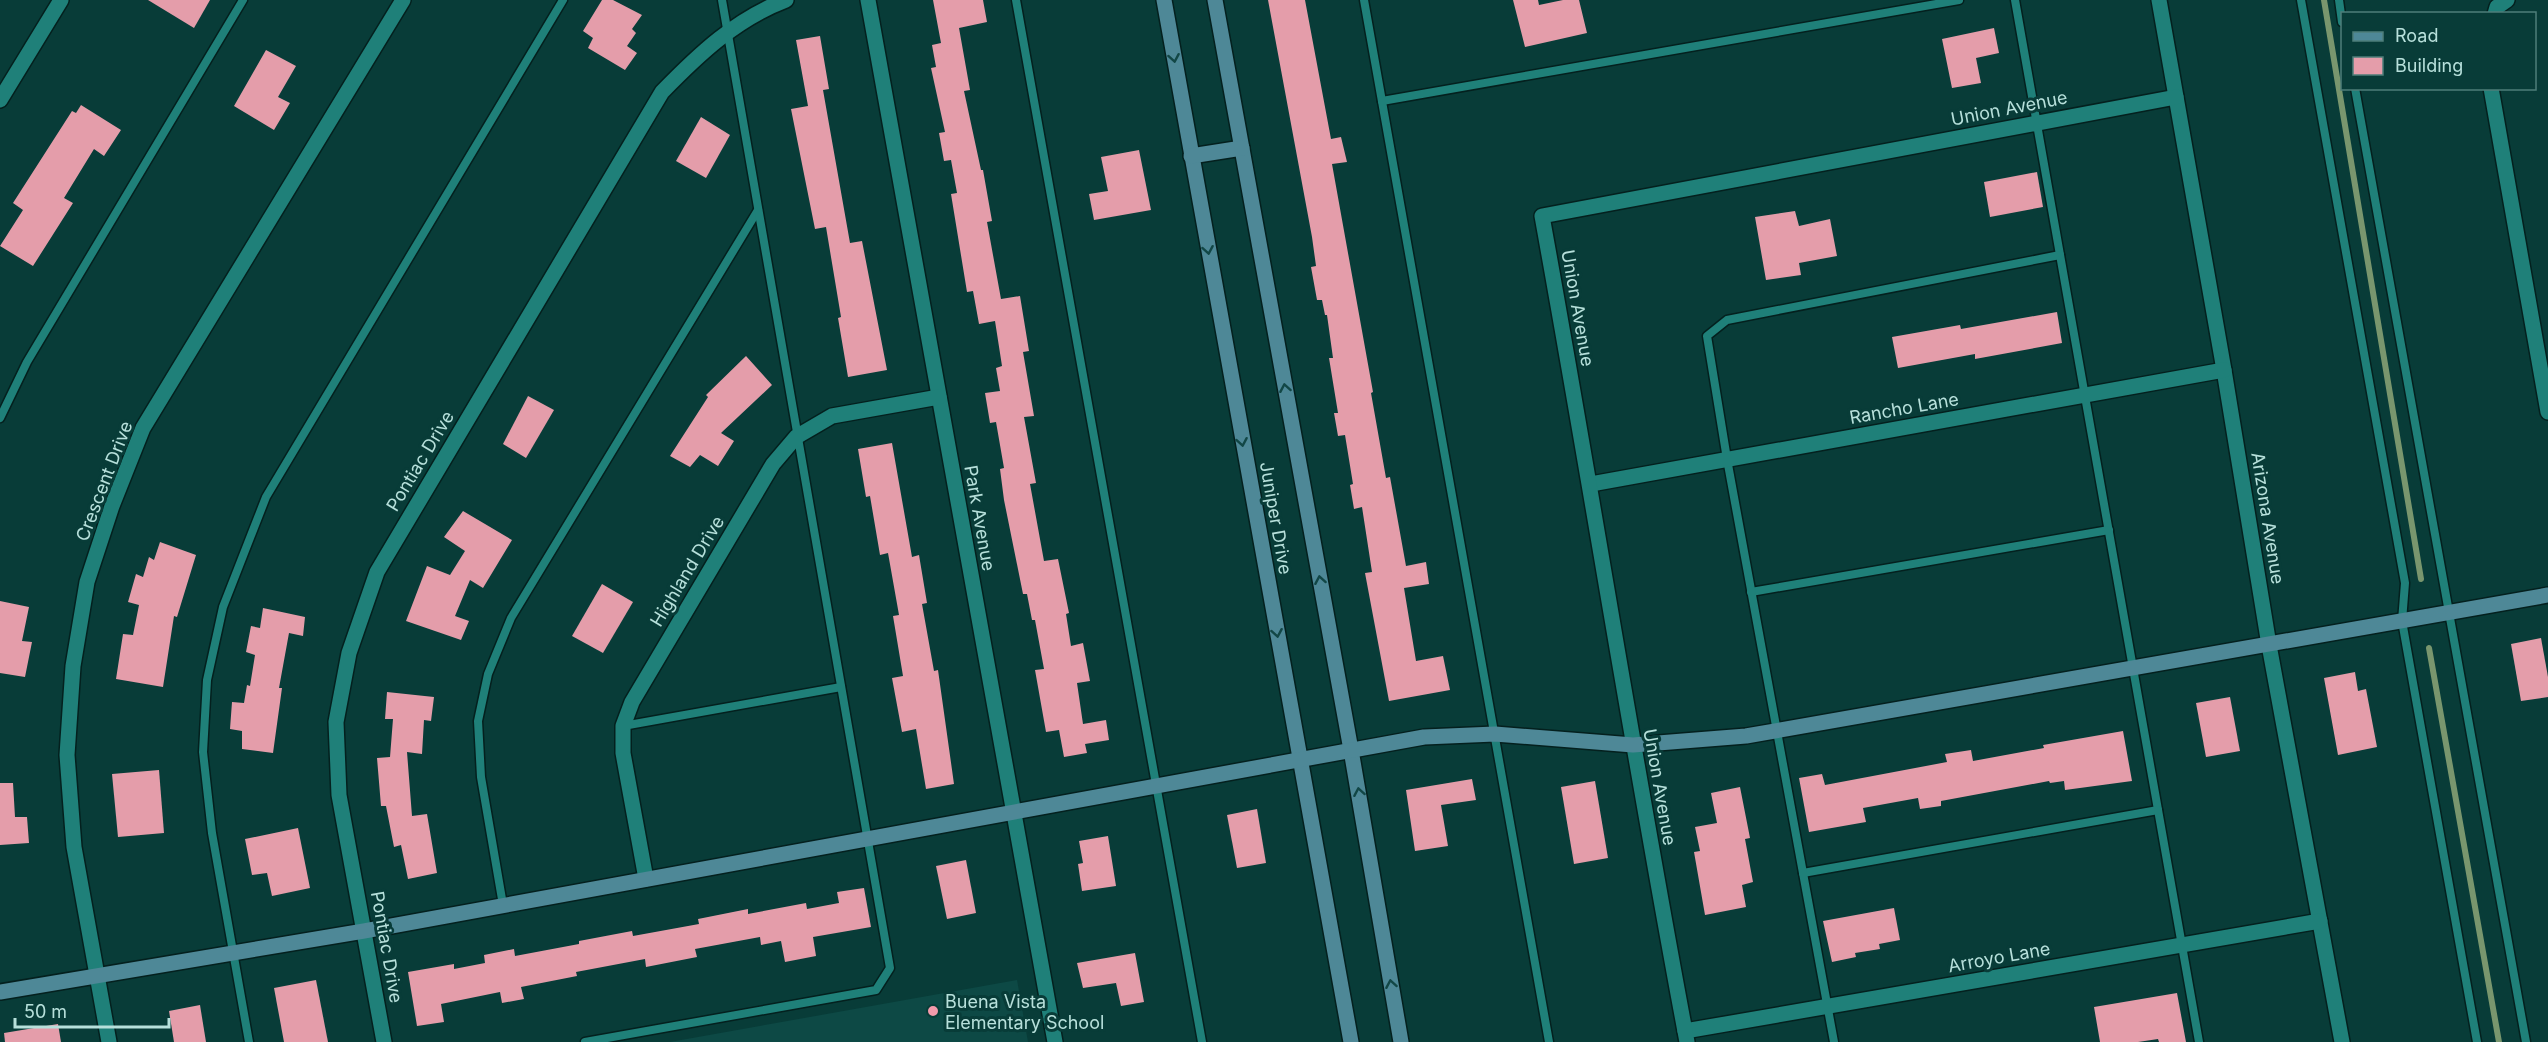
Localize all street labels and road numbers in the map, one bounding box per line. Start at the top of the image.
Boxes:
street label: Union Avenue [1949,86,2069,130]
street label: Union Avenue [1557,248,1599,368]
street label: Rancho Lane [1848,388,1960,428]
street label: Pontiac Drive [382,407,458,515]
street label: Crescent Drive [72,418,136,544]
street label: Arizona Avenue [2247,451,2289,585]
street label: Juniper Drive [1256,460,1296,576]
street label: Park Avenue [960,464,1000,572]
street label: Highland Drive [646,512,728,630]
street label: Union Avenue [1639,727,1681,847]
street label: Pontiac Drive [367,889,407,1005]
street label: Arroyo Lane [1946,938,2052,976]

